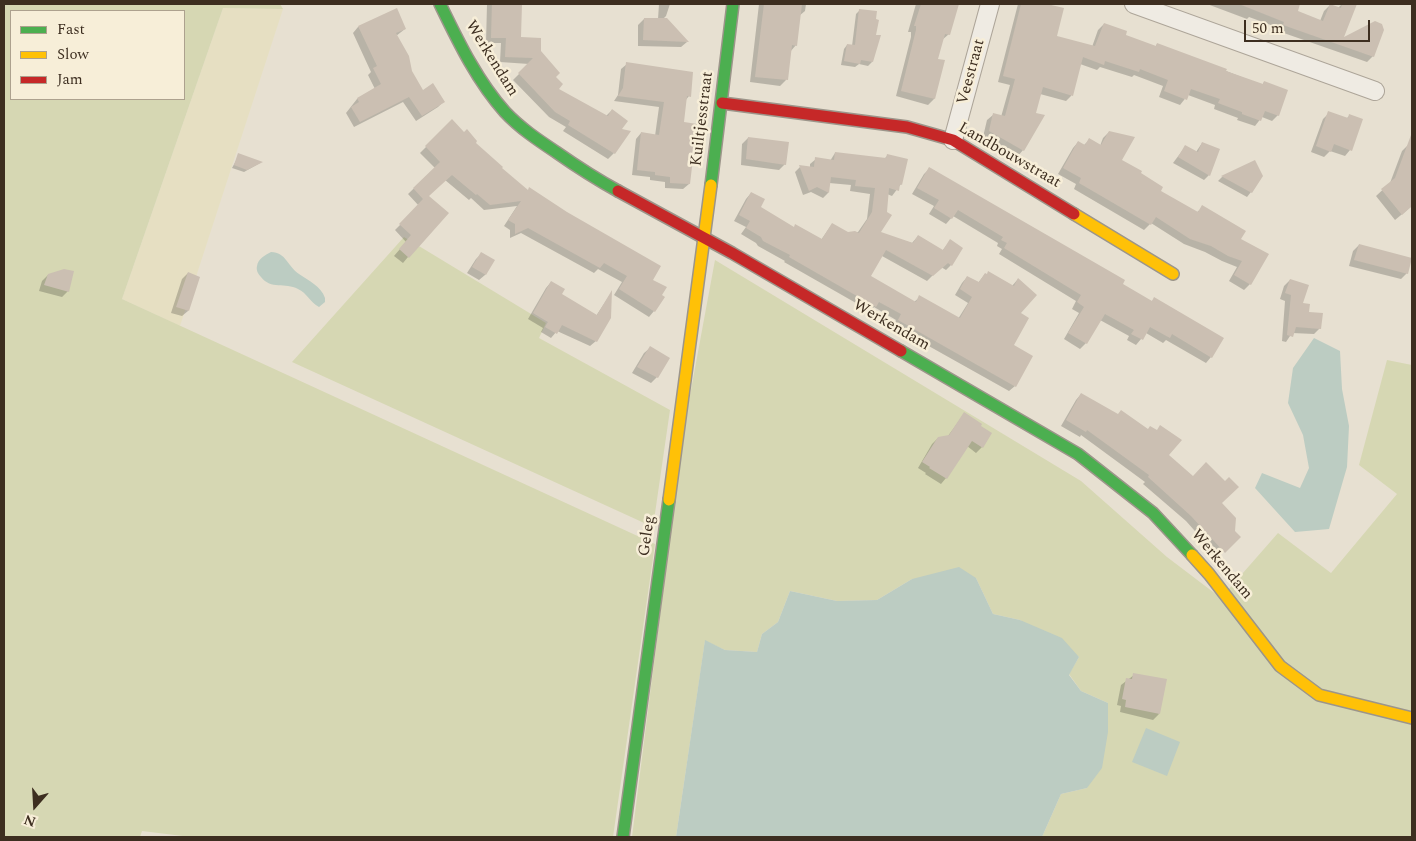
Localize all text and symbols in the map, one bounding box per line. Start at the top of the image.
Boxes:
legend [10,10,185,100]
scale bar [1246,10,1372,42]
text: 50 m [1252,17,1284,40]
text: Fast [57,18,85,41]
street label: Werkendam [460,18,522,100]
street label: Veestraat [954,37,990,107]
text: Slow [57,43,89,66]
text: Jam [57,68,83,91]
street label: Kuiltjesstraat [688,71,718,167]
street label: Landbouwstraat [954,119,1064,193]
street label: Werkendam [849,296,933,356]
street label: Geleg [636,514,660,558]
street label: Werkendam [1186,526,1256,604]
north arrow [10,781,60,831]
text: N [21,809,39,832]

